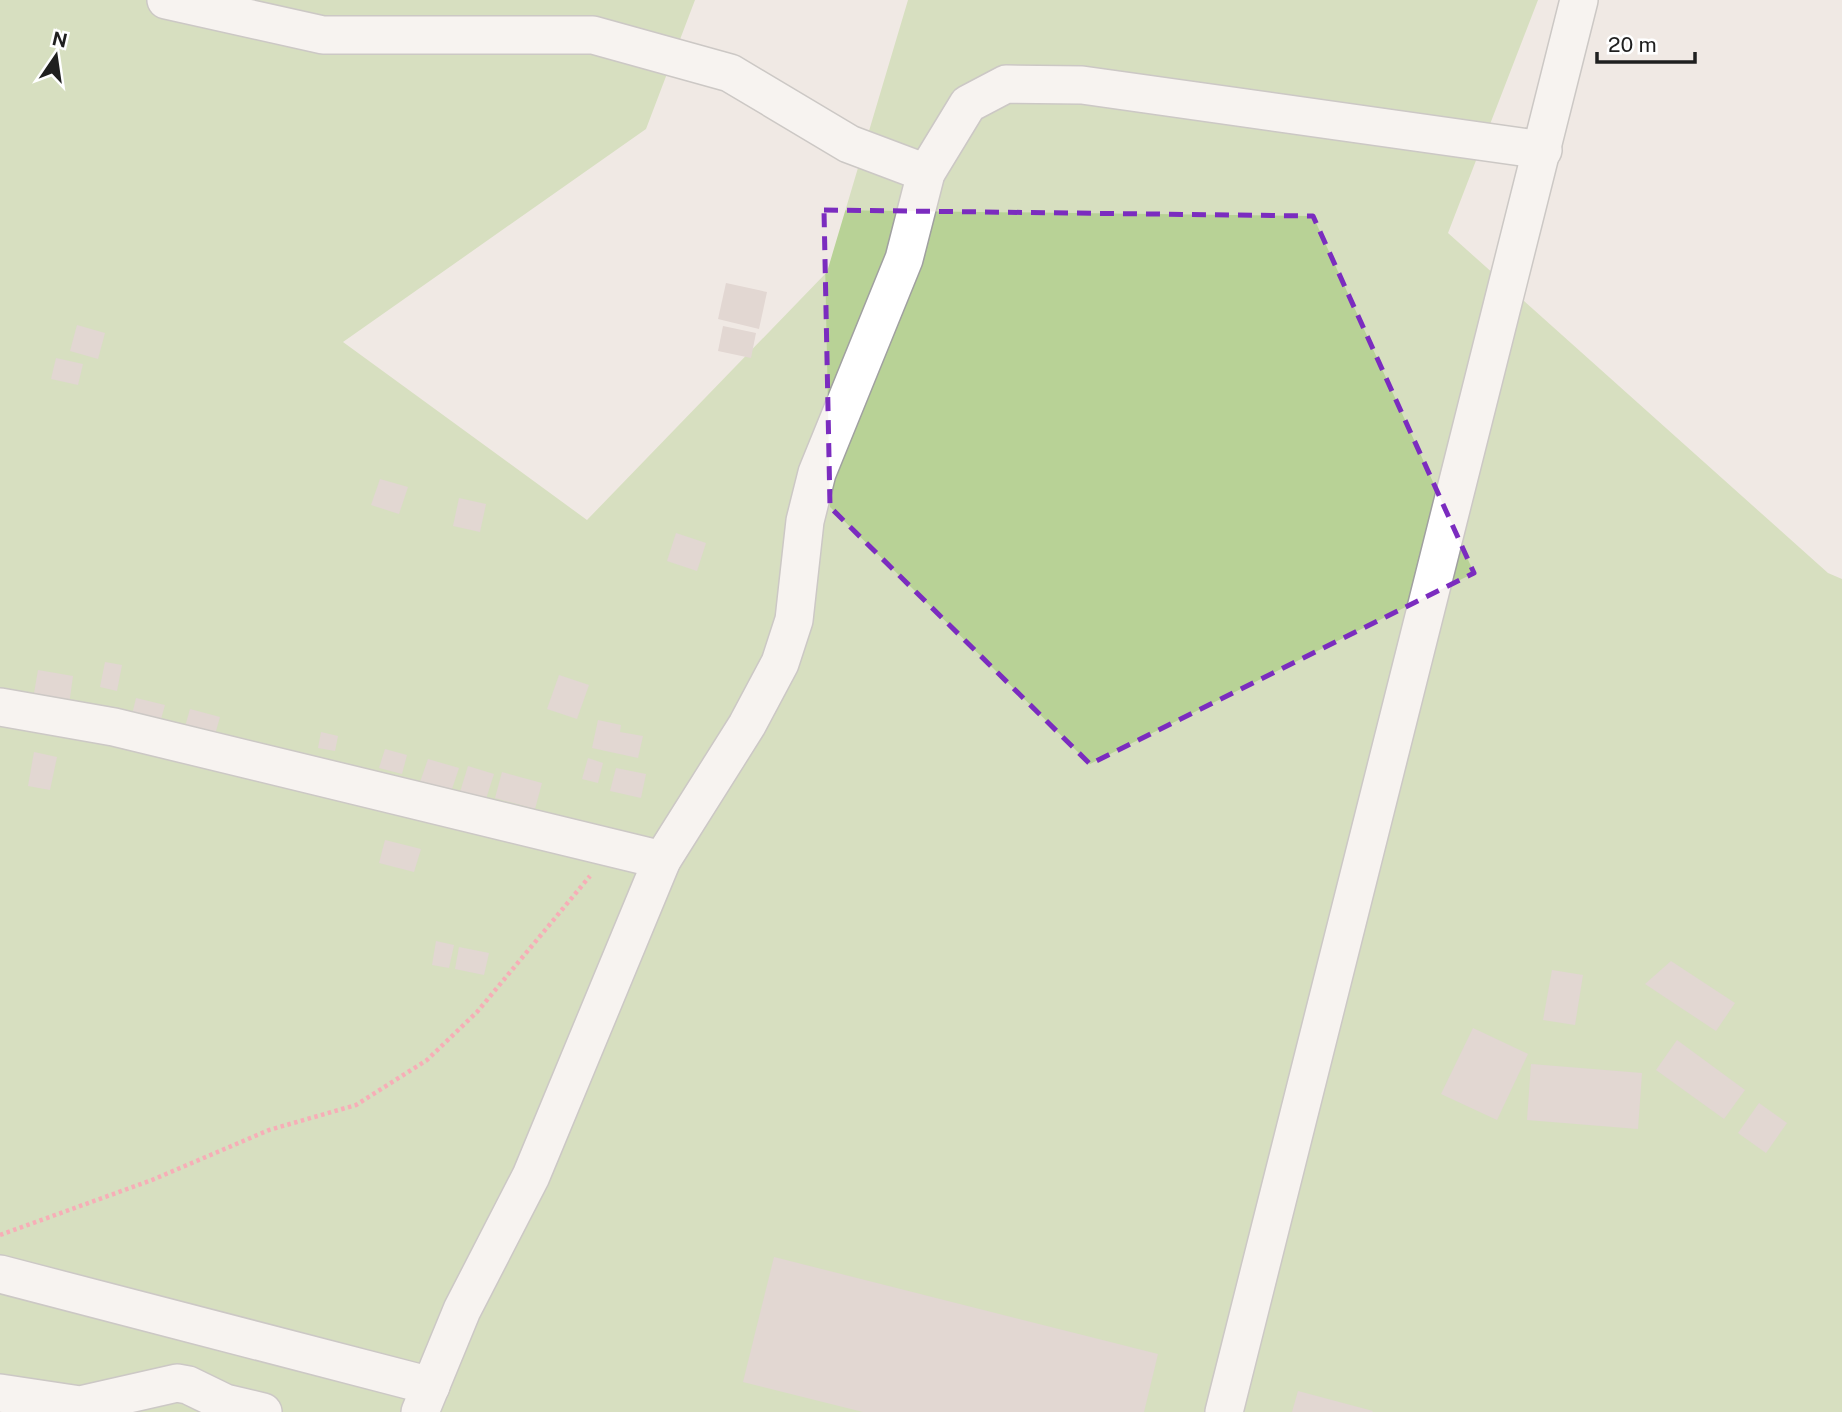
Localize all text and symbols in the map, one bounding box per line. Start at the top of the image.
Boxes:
north arrow [21,21,91,91]
scale bar [1597,21,1695,65]
text: N [50,27,70,52]
text: 20 m [1608,32,1657,57]

